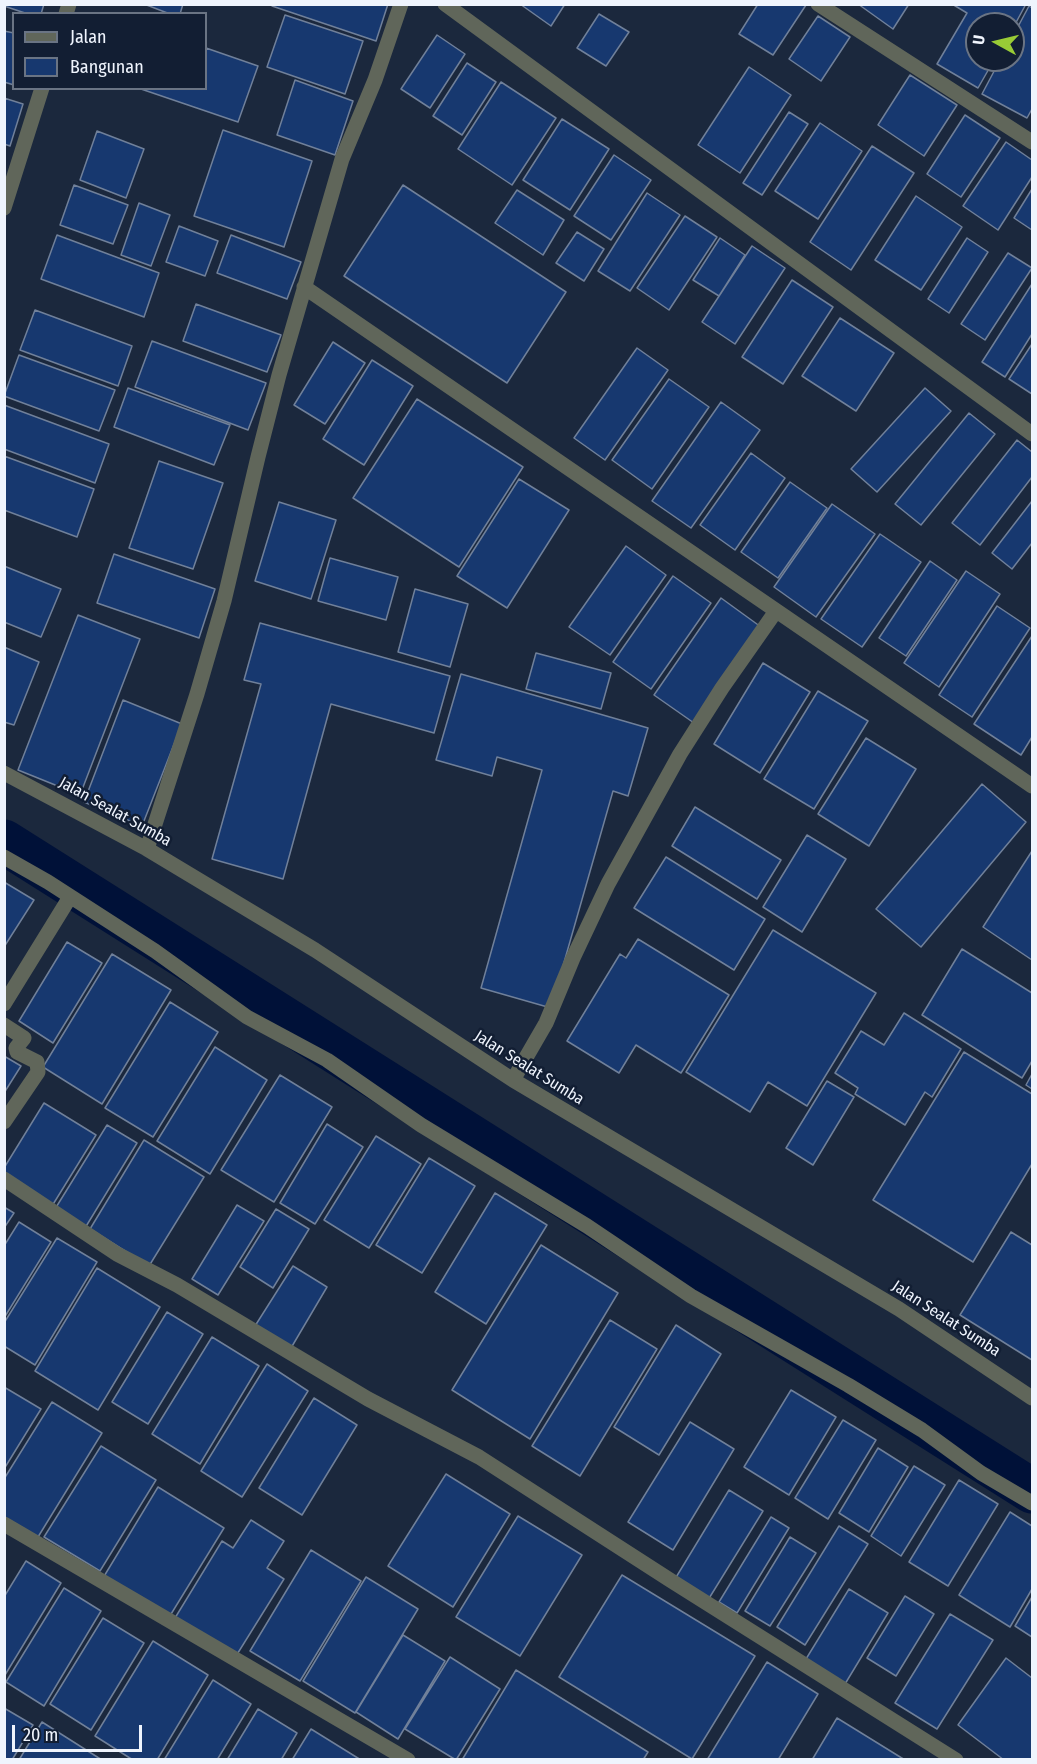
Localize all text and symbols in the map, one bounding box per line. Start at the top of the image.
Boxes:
legend [12,12,207,90]
north arrow [965,12,1025,72]
text: Jalan [70,26,107,48]
text: U [969,34,989,46]
text: Bangunan [70,56,144,78]
street label: Jalan Sealat Sumba [56,773,174,851]
street label: Jalan Sealat Sumba [471,1027,587,1109]
street label: Jalan Sealat Sumba [888,1277,1004,1361]
scale bar [15,1713,146,1751]
text: 20 m [23,1724,58,1746]

